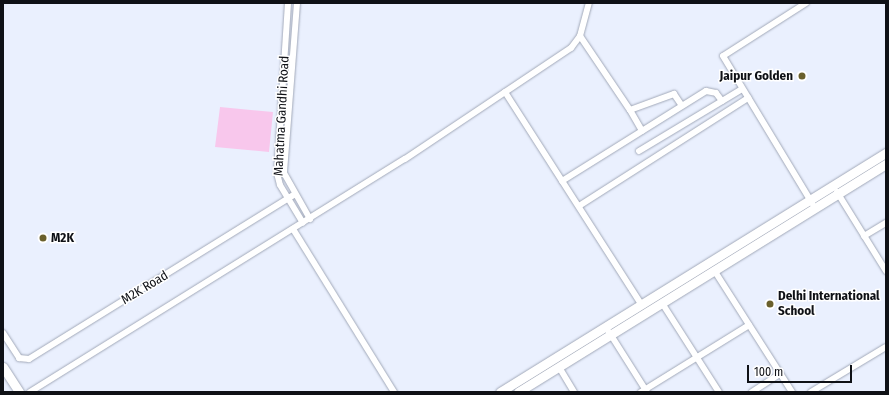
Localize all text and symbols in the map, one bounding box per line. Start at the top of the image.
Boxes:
street label: Mahatma Gandhi Road [271,56,293,176]
place label: Jaipur Golden [720,68,793,84]
marker: Jaipur Golden [796,70,808,82]
place label: M2K [51,230,74,246]
marker: M2K [38,233,48,243]
street label: M2K Road [119,268,171,308]
place label: Delhi International School [778,289,880,320]
marker: Delhi International School [765,299,775,309]
scale bar [749,357,854,383]
text: 100 m [754,365,783,379]

